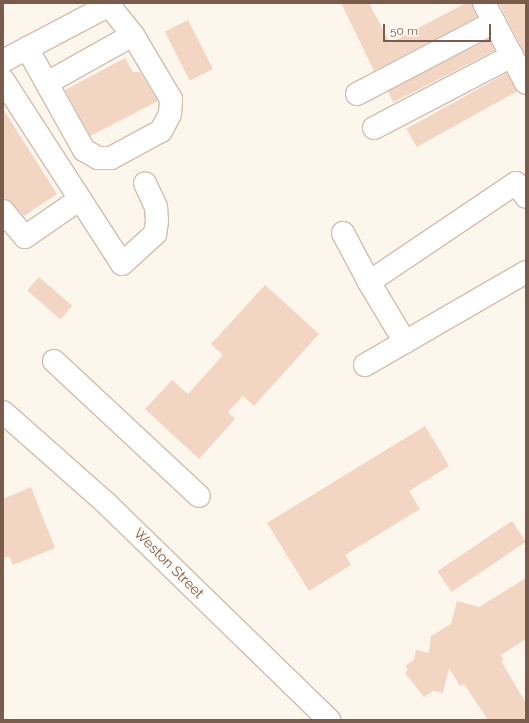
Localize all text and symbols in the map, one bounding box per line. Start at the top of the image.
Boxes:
scale bar [385,16,493,42]
text: 50 m [390,24,418,38]
street label: Weston Street [130,524,208,602]

